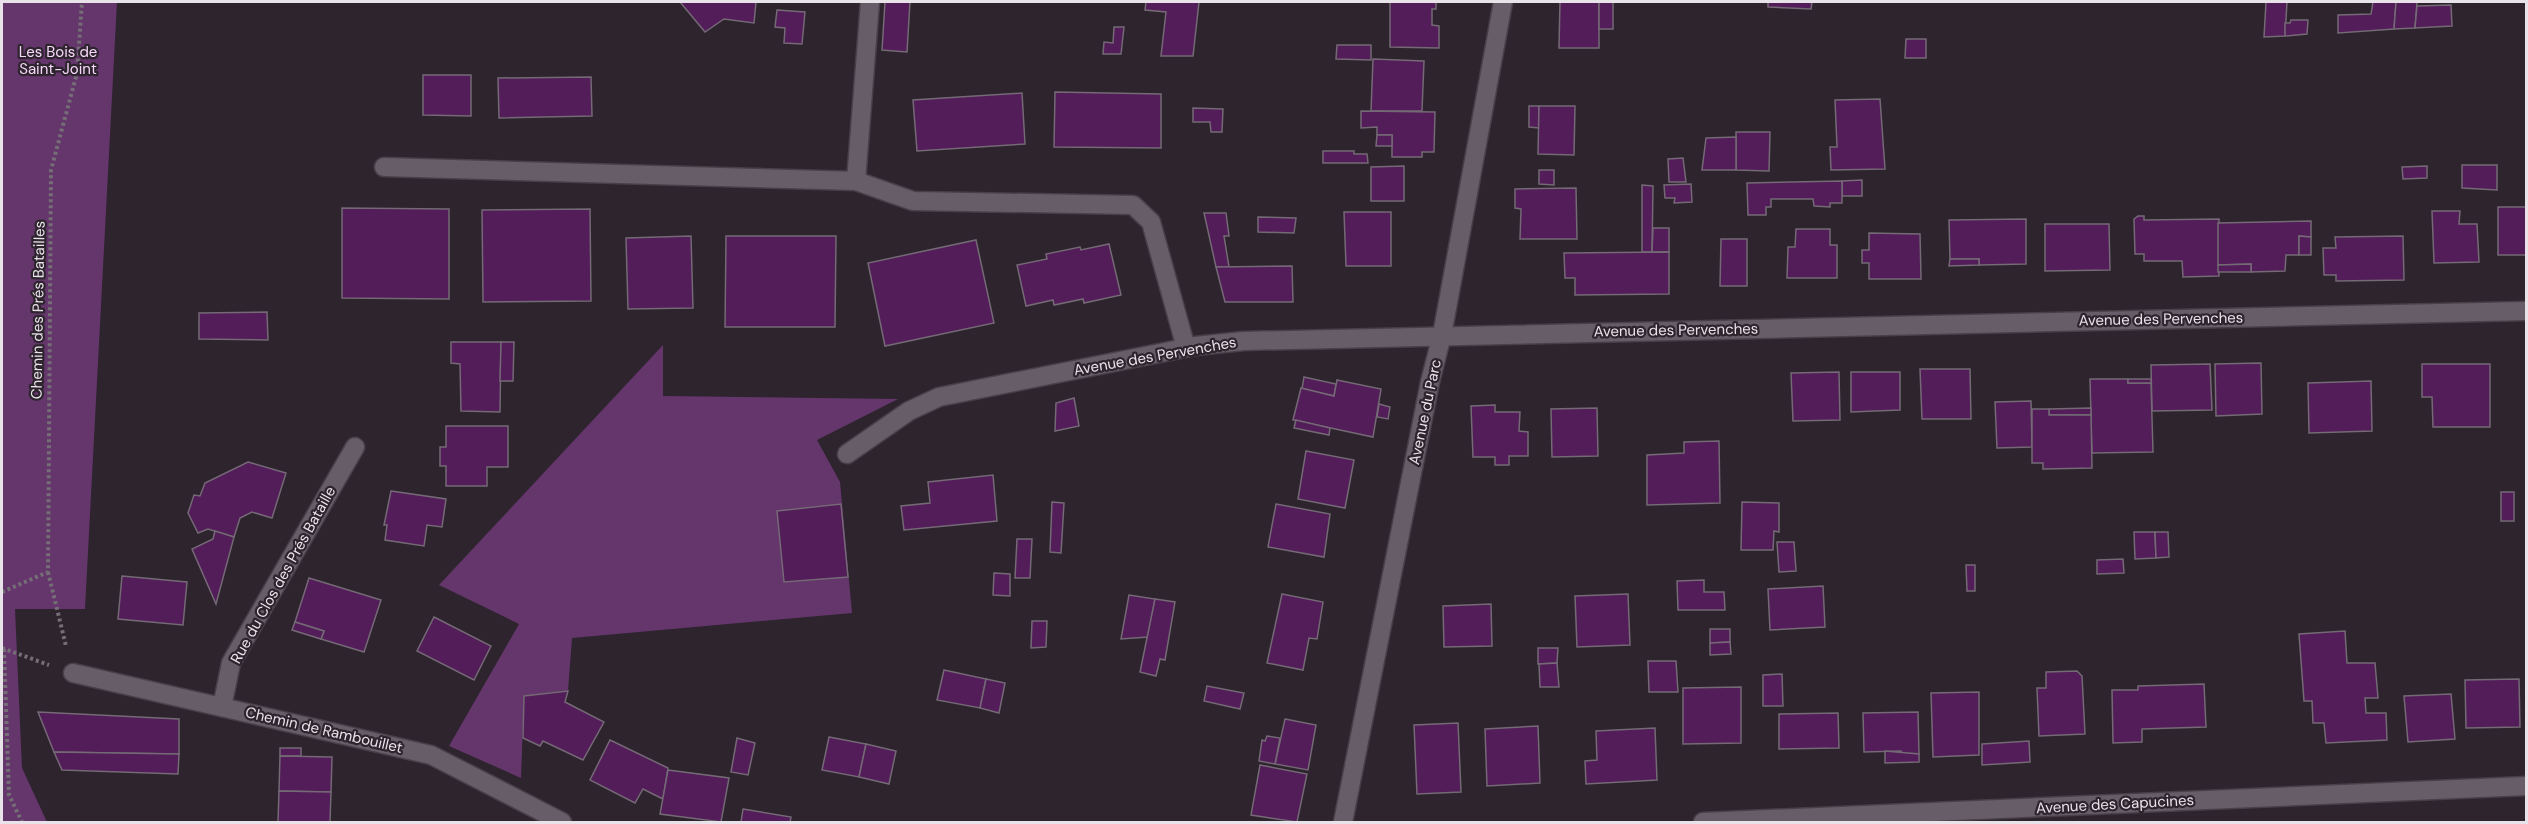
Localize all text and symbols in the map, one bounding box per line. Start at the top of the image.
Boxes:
park label: Les Bois de Saint-Joint [19,42,97,79]
street label: Chemin des Prés Batailles [26,221,50,399]
street label: Avenue des Pervenches [2079,308,2243,330]
street label: Avenue des Pervenches [1594,319,1758,341]
street label: Avenue des Pervenches [1072,332,1238,380]
street label: Avenue du Parc [1404,357,1446,467]
street label: Rue du Clos des Prés Bataille [226,483,340,667]
street label: Chemin de Rambouillet [243,702,405,758]
street label: Avenue des Capucines [2036,790,2194,818]

